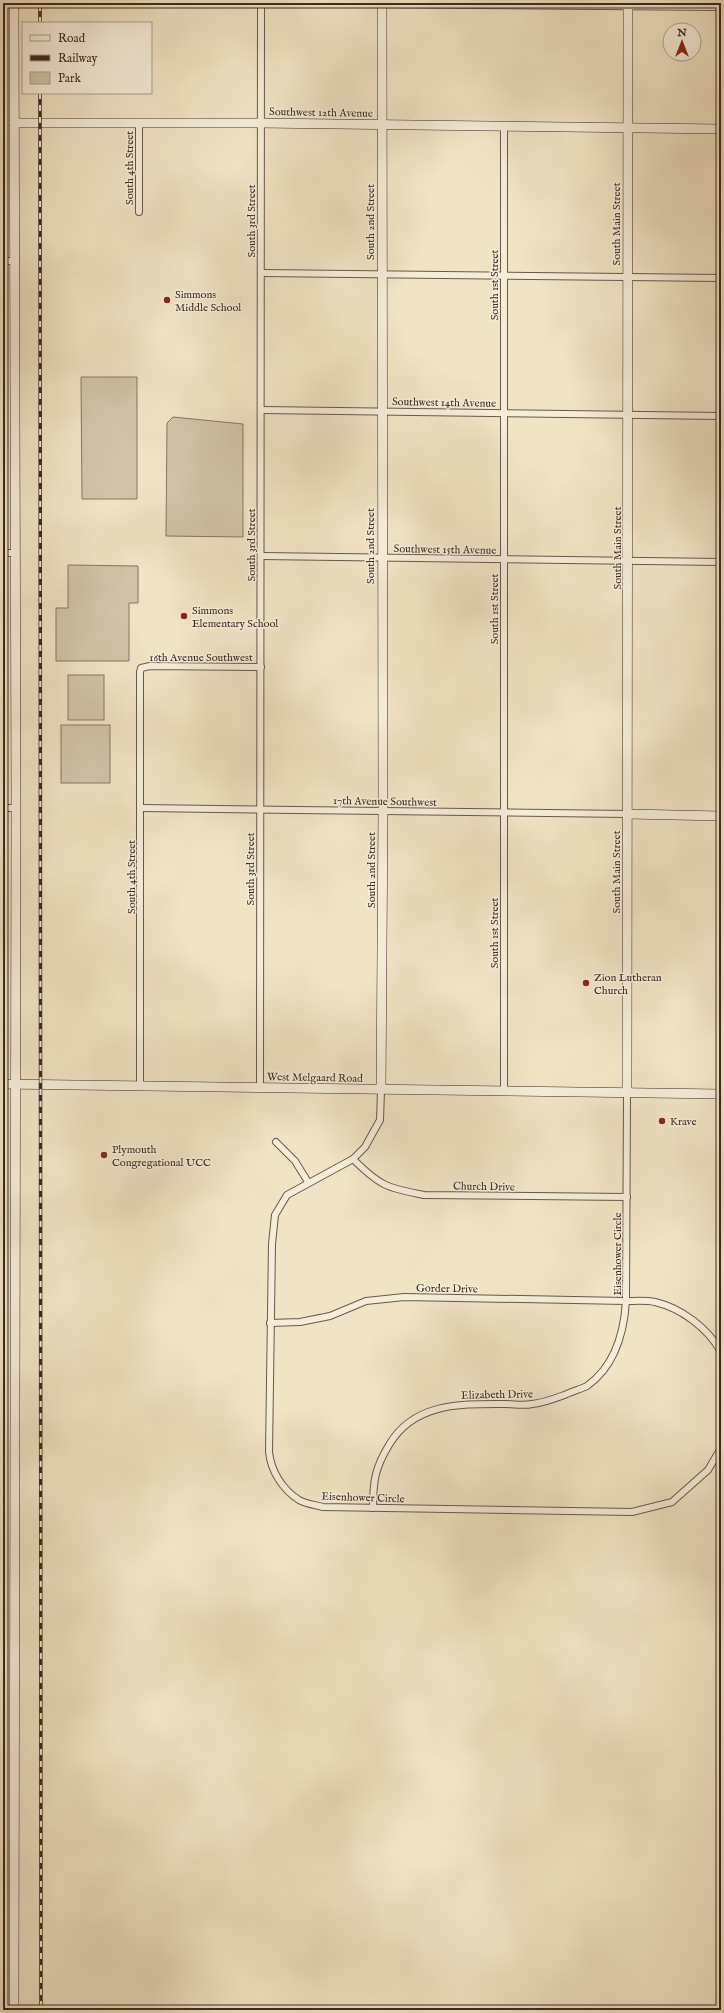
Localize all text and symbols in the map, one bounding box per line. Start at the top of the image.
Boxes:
legend [22,22,152,94]
north arrow [662,22,702,62]
text: N [676,26,687,40]
text: Road [58,31,86,46]
text: Railway [58,51,97,66]
text: Park [58,71,81,86]
street label: Southwest 12th Avenue [269,105,373,121]
street label: South 4th Street [123,131,137,205]
street label: South Main Street [610,182,624,265]
street label: South 3rd Street [245,184,259,258]
street label: South 2nd Street [364,184,378,260]
street label: South 1st Street [488,249,502,320]
place label: Simmons Middle School [175,288,241,315]
marker: Simmons Middle School [162,295,172,305]
street label: Southwest 14th Avenue [392,395,496,411]
street label: South Main Street [611,506,625,589]
street label: South 3rd Street [245,508,259,582]
street label: South 2nd Street [364,508,378,584]
street label: Southwest 15th Avenue [394,542,496,558]
street label: South 1st Street [488,573,502,644]
place label: Simmons Elementary School [192,604,278,631]
marker: Simmons Elementary School [179,611,189,621]
street label: 16th Avenue Southwest [149,651,253,665]
street label: 17th Avenue Southwest [333,794,437,810]
street label: South Main Street [610,830,624,913]
street label: South 3rd Street [244,832,258,906]
street label: South 2nd Street [365,832,379,908]
street label: South 4th Street [125,840,139,914]
street label: South 1st Street [488,897,502,968]
place label: Zion Lutheran Church [594,971,662,998]
marker: Zion Lutheran Church [581,978,591,988]
street label: West Melgaard Road [267,1070,363,1086]
place label: Krave [670,1115,697,1129]
marker: Krave [657,1116,667,1126]
place label: Plymouth Congregational UCC [112,1143,211,1170]
marker: Plymouth Congregational UCC [99,1150,109,1160]
street label: Church Drive [453,1179,515,1195]
street label: Eisenhower Circle [611,1212,625,1296]
street label: Gorder Drive [416,1281,478,1297]
street label: Elizabeth Drive [461,1387,533,1403]
street label: Eisenhower Circle [321,1490,405,1506]

